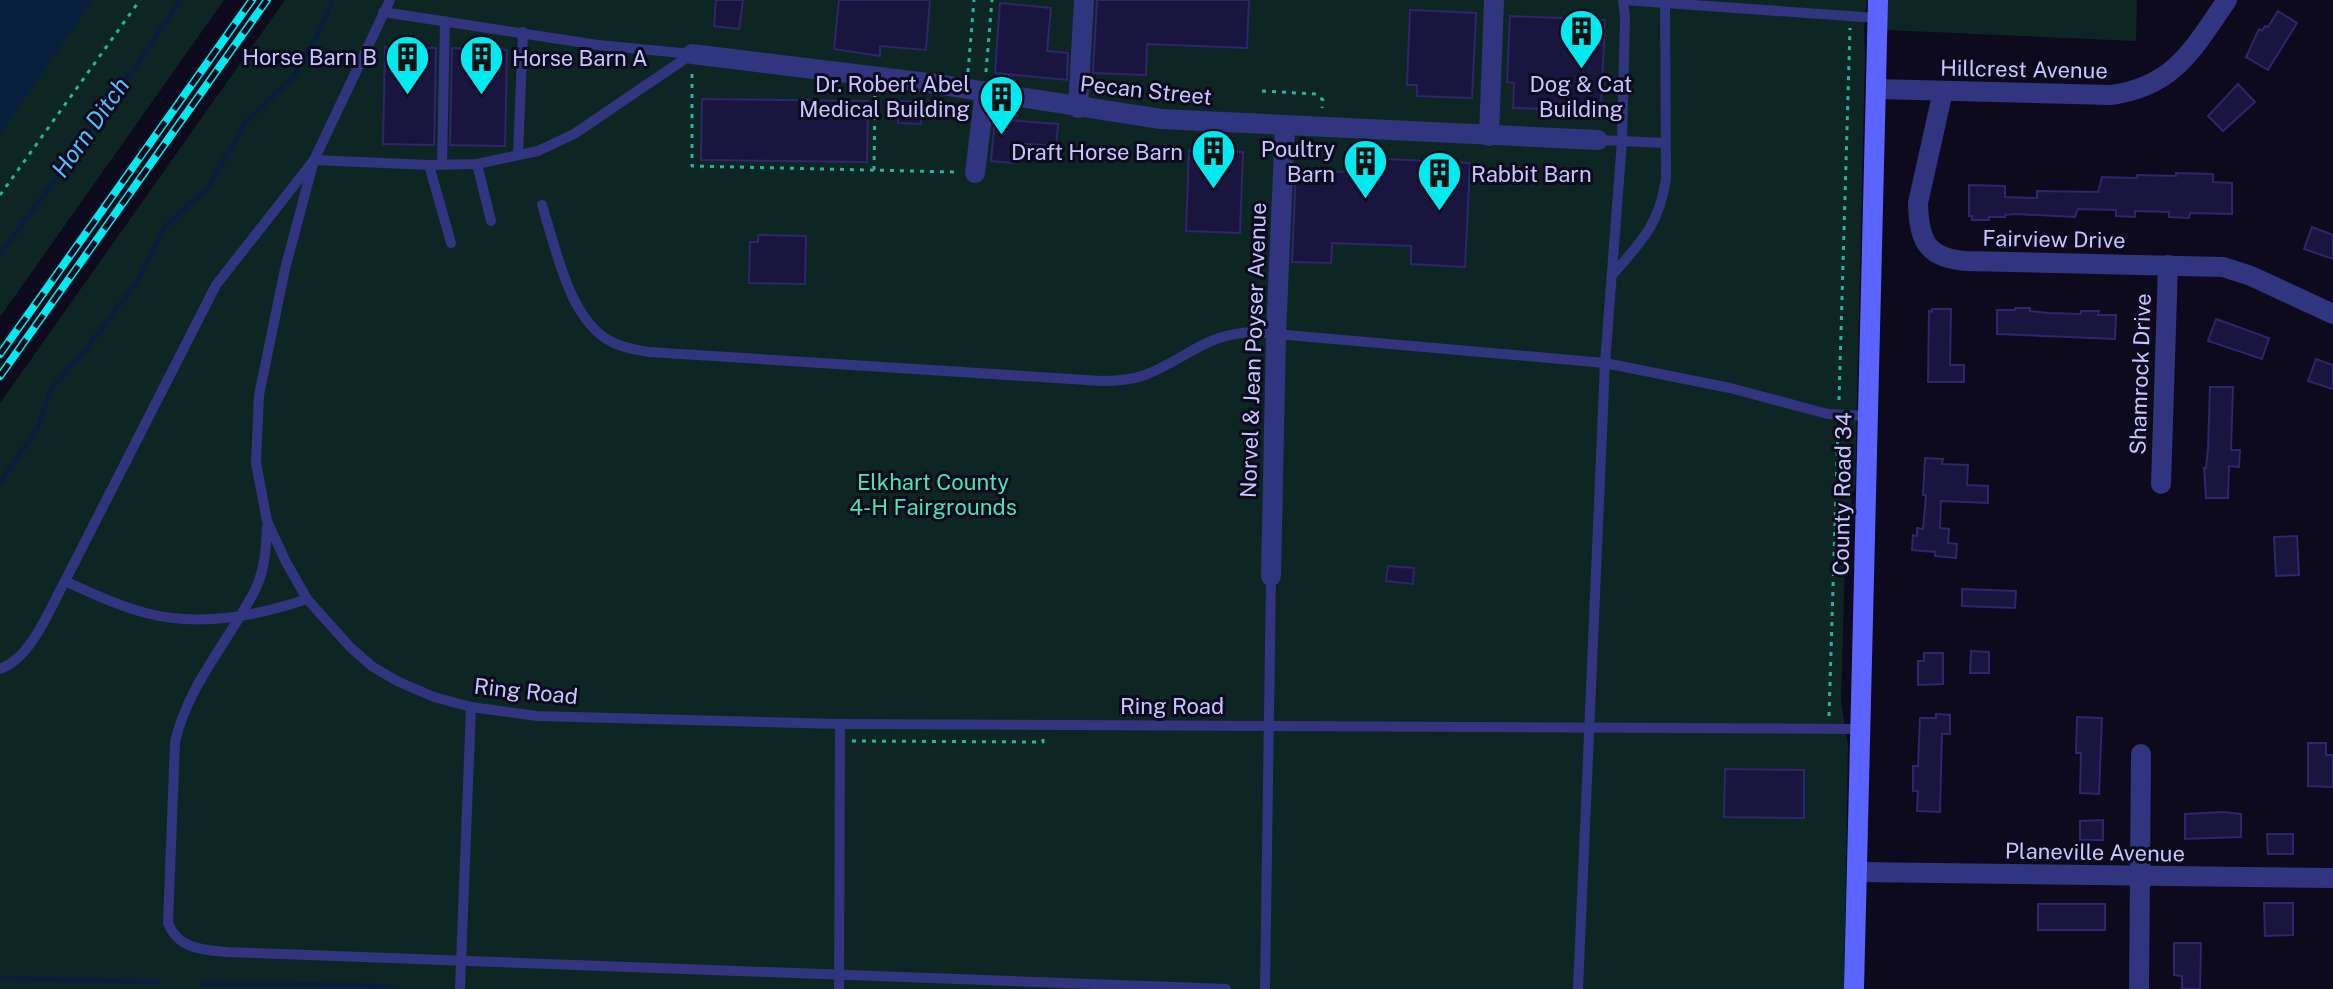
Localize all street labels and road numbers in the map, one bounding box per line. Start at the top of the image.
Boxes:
street label: Hillcrest Avenue [1940,55,2108,83]
street label: Pecan Street [1079,70,1213,110]
street label: Norvel & Jean Poyser Avenue [1235,202,1271,498]
street label: Fairview Drive [1982,225,2126,253]
street label: Shamrock Drive [2124,293,2156,455]
street label: County Road 34 [1828,412,1856,576]
street label: Ring Road [473,673,579,709]
street label: Ring Road [1120,693,1224,719]
street label: Planeville Avenue [2005,837,2185,867]

